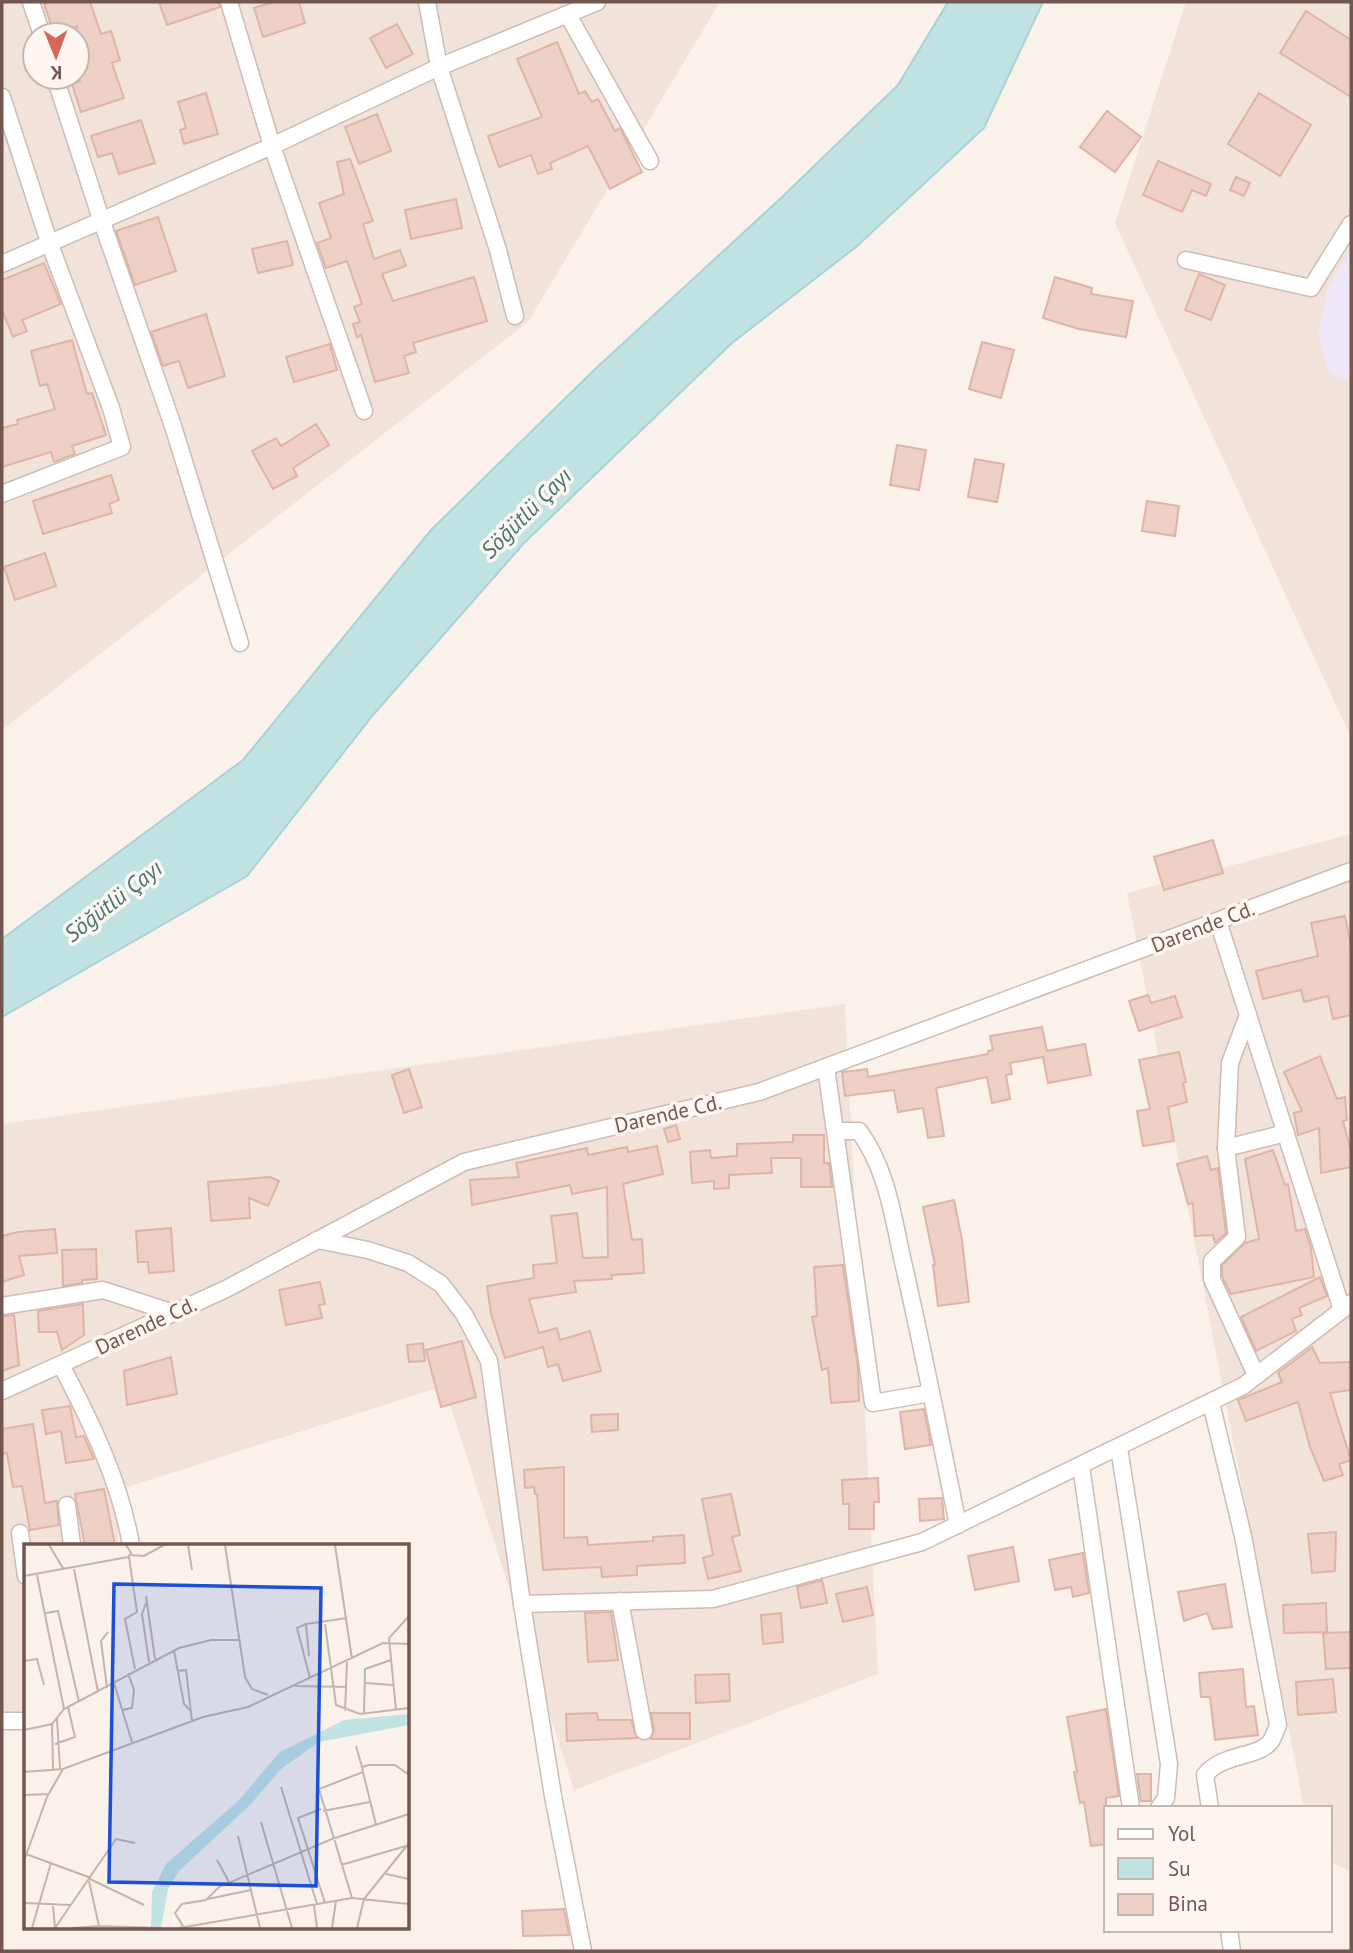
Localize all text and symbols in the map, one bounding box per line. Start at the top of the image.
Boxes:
north arrow [21,21,91,91]
text: K [50,61,62,85]
water label: Söğütlü Çayı [474,461,577,564]
water label: Söğütlü Çayı [58,853,168,948]
street label: Darende Cd. [1147,894,1258,959]
street label: Darende Cd. [612,1088,724,1139]
street label: Darende Cd. [91,1290,201,1361]
inset map [24,1544,410,1928]
legend [1104,1806,1332,1932]
text: Yol [1168,1820,1195,1847]
text: Su [1168,1855,1190,1882]
text: Bina [1168,1890,1208,1917]

